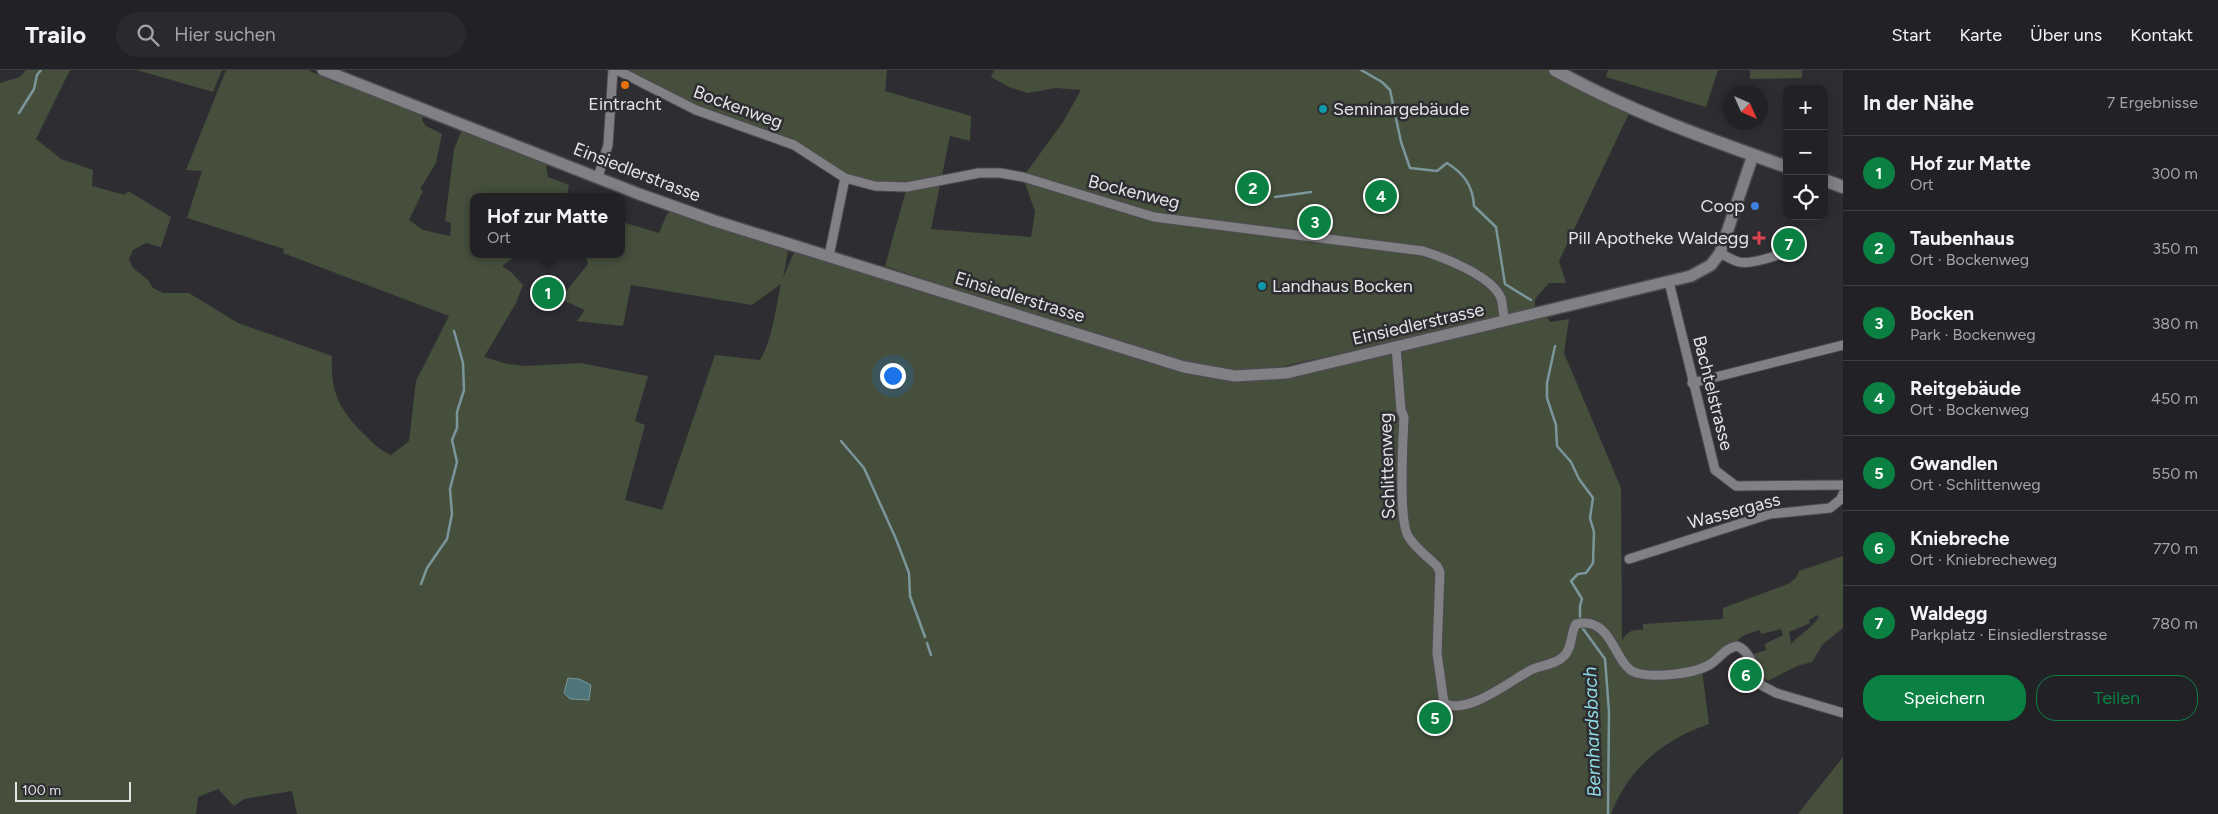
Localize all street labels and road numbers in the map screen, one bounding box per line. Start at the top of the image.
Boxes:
street label: Bockenweg [690,81,786,133]
street label: Einsiedlerstrasse [570,138,704,206]
street label: Bockenweg [1086,170,1182,214]
street label: Einsiedlerstrasse [952,267,1088,327]
street label: Einsiedlerstrasse [1350,298,1486,350]
street label: Bachtelstrasse [1688,333,1738,453]
street label: Schlittenweg [1374,412,1400,520]
street label: Wassergass [1685,488,1783,534]

